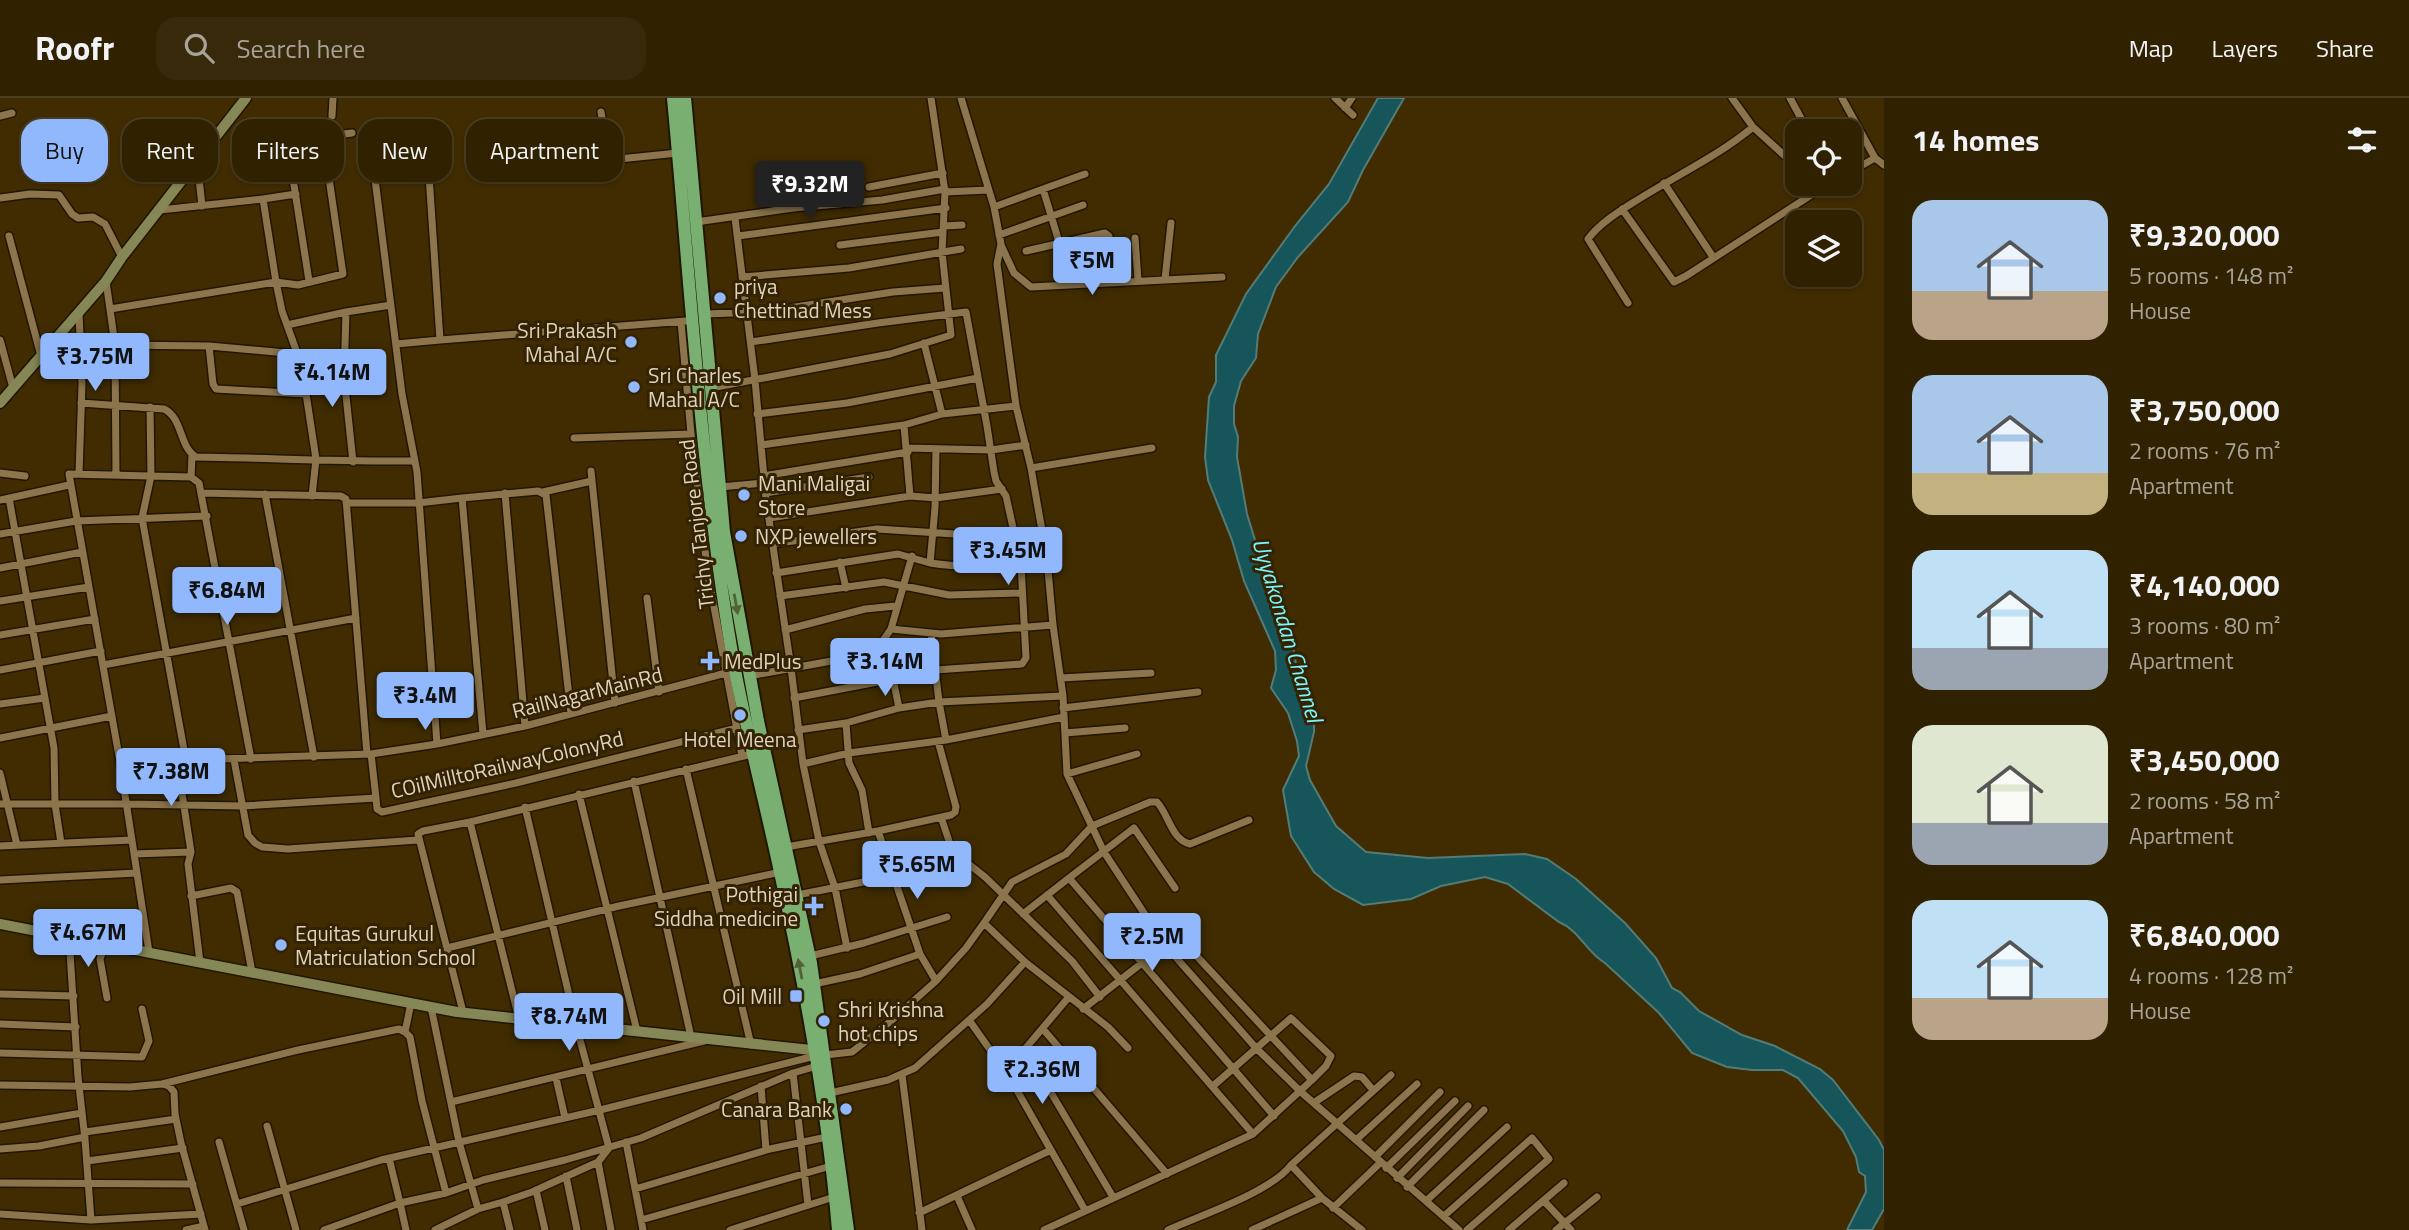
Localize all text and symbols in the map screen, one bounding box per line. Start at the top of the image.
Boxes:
search box [156,17,646,80]
text: Roofr [35,23,114,73]
icon: search [180,29,218,67]
text: Search here [236,29,365,68]
text: Map [2129,30,2174,66]
text: Layers [2212,30,2278,66]
text: Share [2316,30,2374,66]
text: 14 homes [1912,117,2039,163]
chip: Buy [21,119,108,182]
chip: Rent [122,119,218,182]
chip: Filters [232,119,344,182]
chip: New [358,119,452,182]
chip: Apartment [466,119,623,182]
map controls [1785,119,1862,287]
button: locate [1785,119,1862,196]
icon: filters [2343,121,2381,159]
pin: ₹9.32M [753,162,867,221]
text: ₹9.32M [771,166,849,201]
button: layers [1785,210,1862,287]
text: ₹9,320,000 [2129,212,2280,258]
icon: home [1968,228,2052,312]
pin: ₹5M [1058,238,1126,297]
text: ₹5M [1069,242,1115,277]
text: 5 rooms · 148 m² [2129,258,2293,293]
place label: priya Chettinad Mess [734,270,872,326]
marker: priya Chettinad Mess [712,290,728,306]
text: House [2129,293,2191,328]
place label: Sri Prakash Mahal A/C [517,314,617,370]
pin: ₹3.75M [38,334,152,393]
marker: Sri Prakash Mahal A/C [623,334,639,350]
text: ₹3.75M [56,338,134,373]
pin: ₹4.14M [275,350,389,409]
text: ₹4.14M [293,354,371,389]
place label: Sri Charles Mahal A/C [648,359,742,415]
marker: Sri Charles Mahal A/C [626,379,642,395]
text: ₹3,750,000 [2129,387,2280,433]
icon: home [1968,403,2052,487]
text: 2 rooms · 76 m² [2129,433,2280,468]
street label: Trichy Tanjore Road [670,437,722,611]
place label: Mani Maligai Store [758,467,870,523]
text: Apartment [2129,468,2234,503]
marker: Mani Maligai Store [736,487,752,503]
place label: NXP jewellers [755,520,877,552]
marker: NXP jewellers [733,528,749,544]
pin: ₹3.45M [951,528,1065,587]
text: ₹3.45M [969,532,1047,567]
water label: Uyyakondan Channel [1243,534,1334,729]
text: ₹4,140,000 [2129,562,2280,608]
pin: ₹6.84M [170,568,284,627]
text: ₹6.84M [188,572,266,607]
icon: home [1968,578,2052,662]
one-way arrow [731,593,742,615]
text: 3 rooms · 80 m² [2129,608,2280,643]
pin: ₹3.14M [828,638,942,698]
text: ₹3.14M [846,643,924,678]
text: Apartment [2129,643,2234,678]
place label: MedPlus [724,645,801,677]
marker: MedPlus [702,653,718,669]
street label: RailNagarMainRd [508,658,666,726]
pin: ₹3.4M [376,672,474,732]
text: ₹3.4M [393,677,457,712]
marker: Hotel Meena [732,707,748,723]
street label: COilMilltoRailwayColonyRd [388,722,626,806]
place label: Hotel Meena [683,723,797,755]
text: ₹3,450,000 [2129,737,2280,783]
pin: ₹7.38M [114,748,228,808]
text: ₹7.38M [132,753,210,788]
icon: home [1968,753,2052,837]
text: 2 rooms · 58 m² [2129,783,2280,818]
text: Apartment [2129,818,2234,853]
pin: ₹5.65M [860,842,974,901]
text: ₹5.65M [878,846,956,881]
place label: Pothigai Siddha medicine [654,878,798,934]
marker: Pothigai Siddha medicine [804,896,824,916]
pin: ₹4.67M [31,910,145,969]
text: ₹6,840,000 [2129,912,2280,958]
text: ₹4.67M [49,914,127,949]
pin: ₹2.5M [1103,914,1201,973]
place label: Equitas Gurukul Matriculation School [295,917,476,973]
text: ₹2.5M [1120,918,1184,953]
icon: home [1968,928,2052,1012]
marker: Equitas Gurukul Matriculation School [273,937,289,953]
one-way arrow [794,958,805,980]
text: 4 rooms · 128 m² [2129,958,2293,993]
place label: Oil Mill [722,980,782,1012]
marker: Oil Mill [788,988,804,1004]
pin: ₹8.74M [512,993,626,1053]
place label: Shri Krishna hot chips [838,993,944,1049]
text: House [2129,993,2191,1028]
text: ₹8.74M [530,998,608,1033]
marker: Shri Krishna hot chips [816,1013,832,1029]
pin: ₹2.36M [985,1046,1099,1106]
text: ₹2.36M [1003,1051,1081,1086]
place label: Canara Bank [721,1093,832,1125]
marker: Canara Bank [838,1101,854,1117]

